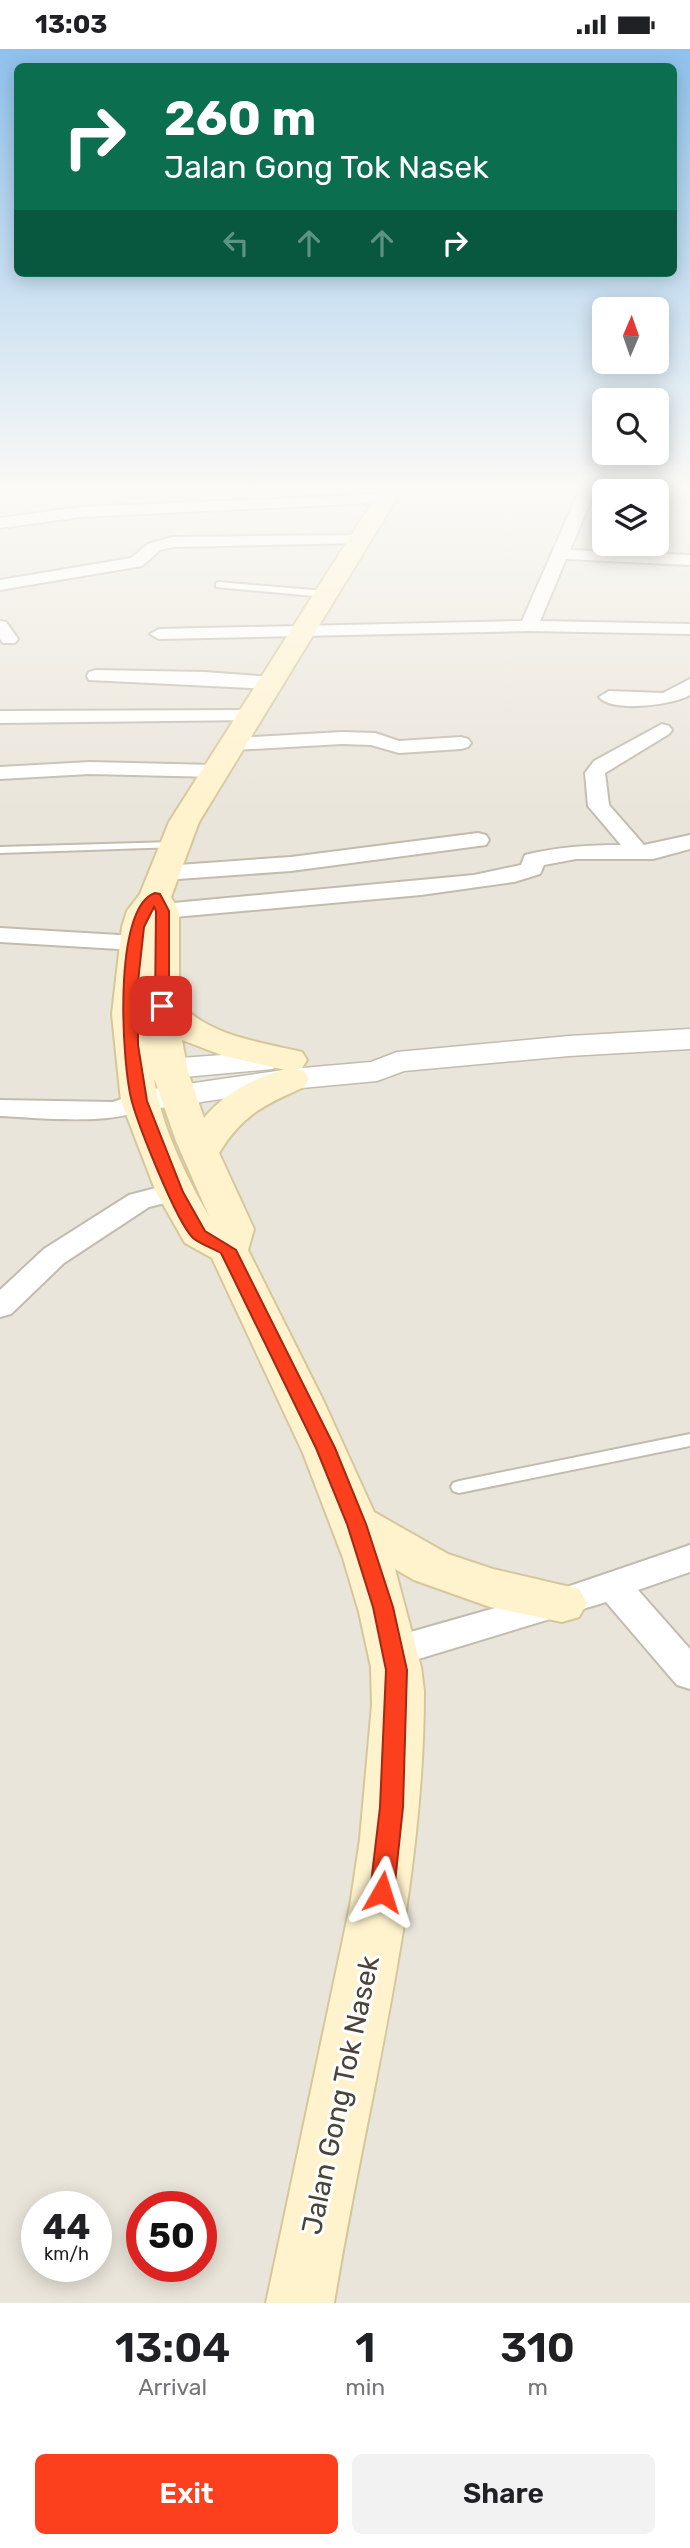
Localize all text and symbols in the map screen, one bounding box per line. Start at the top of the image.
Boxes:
text: 13:03 [35,9,107,40]
text: 260 m [164,89,316,147]
icon: right [49,91,140,182]
text: Jalan Gong Tok Nasek [164,148,489,186]
icon: left [217,224,255,262]
icon: ahead [290,224,328,262]
icon: ahead [363,224,401,262]
icon: right [436,224,474,262]
north arrow [592,297,668,375]
map controls [592,297,669,556]
button: search [592,388,669,465]
button: layers [592,479,669,556]
pin [132,976,192,1036]
icon: arrive [143,987,181,1025]
position arrow [345,1855,419,1929]
street label: Jalan Gong Tok Nasek [295,1952,386,2238]
speed limit sign: 50 [126,2191,217,2282]
text: 44 [43,2206,90,2248]
text: km/h [44,2243,89,2265]
text: 13:04 [115,2323,230,2373]
text: 1 [355,2323,375,2373]
text: 310 [500,2323,575,2373]
text: Arrival [138,2373,207,2401]
text: min [345,2373,385,2401]
text: m [527,2373,548,2401]
button: Exit [35,2454,338,2534]
button: Share [352,2454,655,2534]

